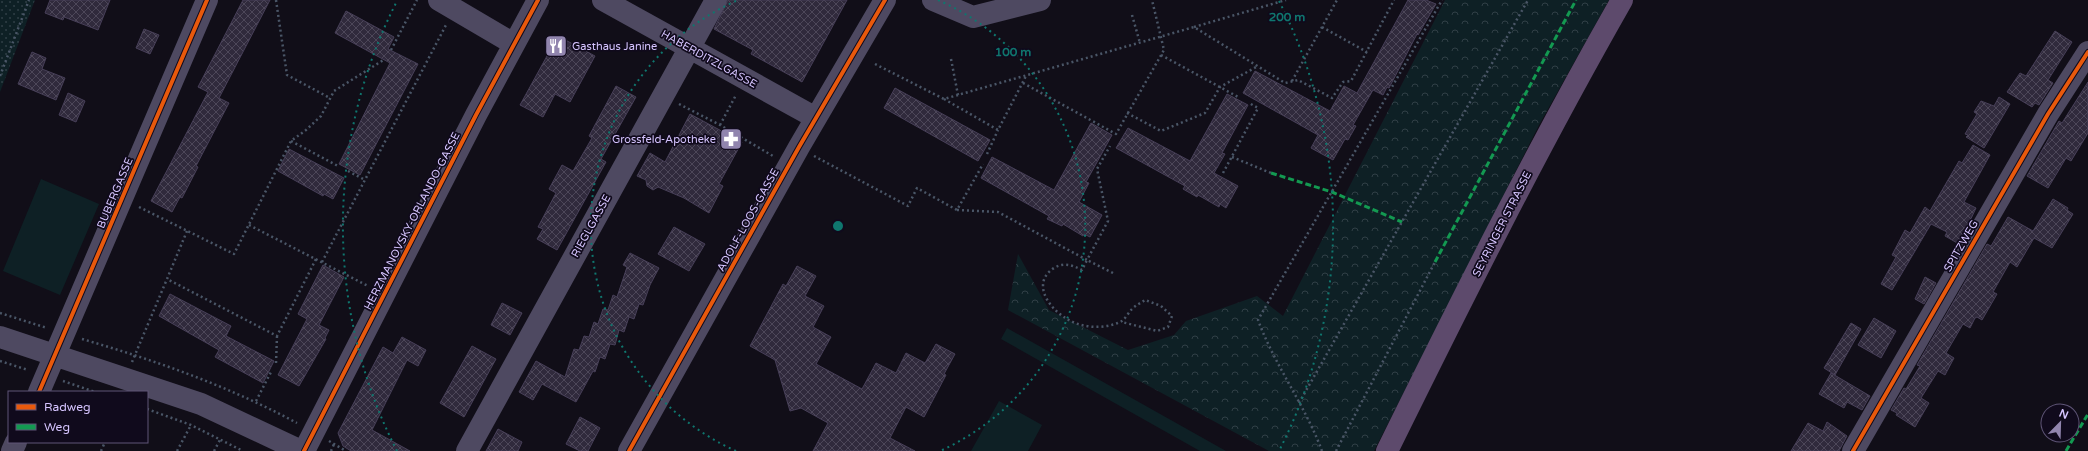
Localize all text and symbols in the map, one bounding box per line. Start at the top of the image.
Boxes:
text: 200 m [1269,10,1305,24]
street label: HABERDITZLGASSE [659,27,759,91]
restaurant icon: Gasthaus Janine [543,33,569,59]
place label: Gasthaus Janine [572,40,657,53]
text: 100 m [995,45,1031,59]
pharmacy icon: Grossfeld-Apotheke [718,126,744,152]
street label: HERZMANOVSKY-ORLANDO-GASSE [361,130,463,312]
place label: Grossfeld-Apotheke [612,133,716,146]
street label: BUBERGASSE [94,156,136,230]
street label: ADOLF-LOOS-GASSE [714,166,782,274]
street label: SEYRINGER STRASSE [1470,169,1534,279]
street label: RIEGLGASSE [568,192,614,260]
street label: SPITZWEG [1941,218,1981,274]
centre of rings [831,219,845,233]
legend [8,391,148,443]
text: Radweg [44,400,91,414]
north arrow [2040,403,2080,443]
text: N [2057,407,2070,422]
text: Weg [44,420,70,434]

